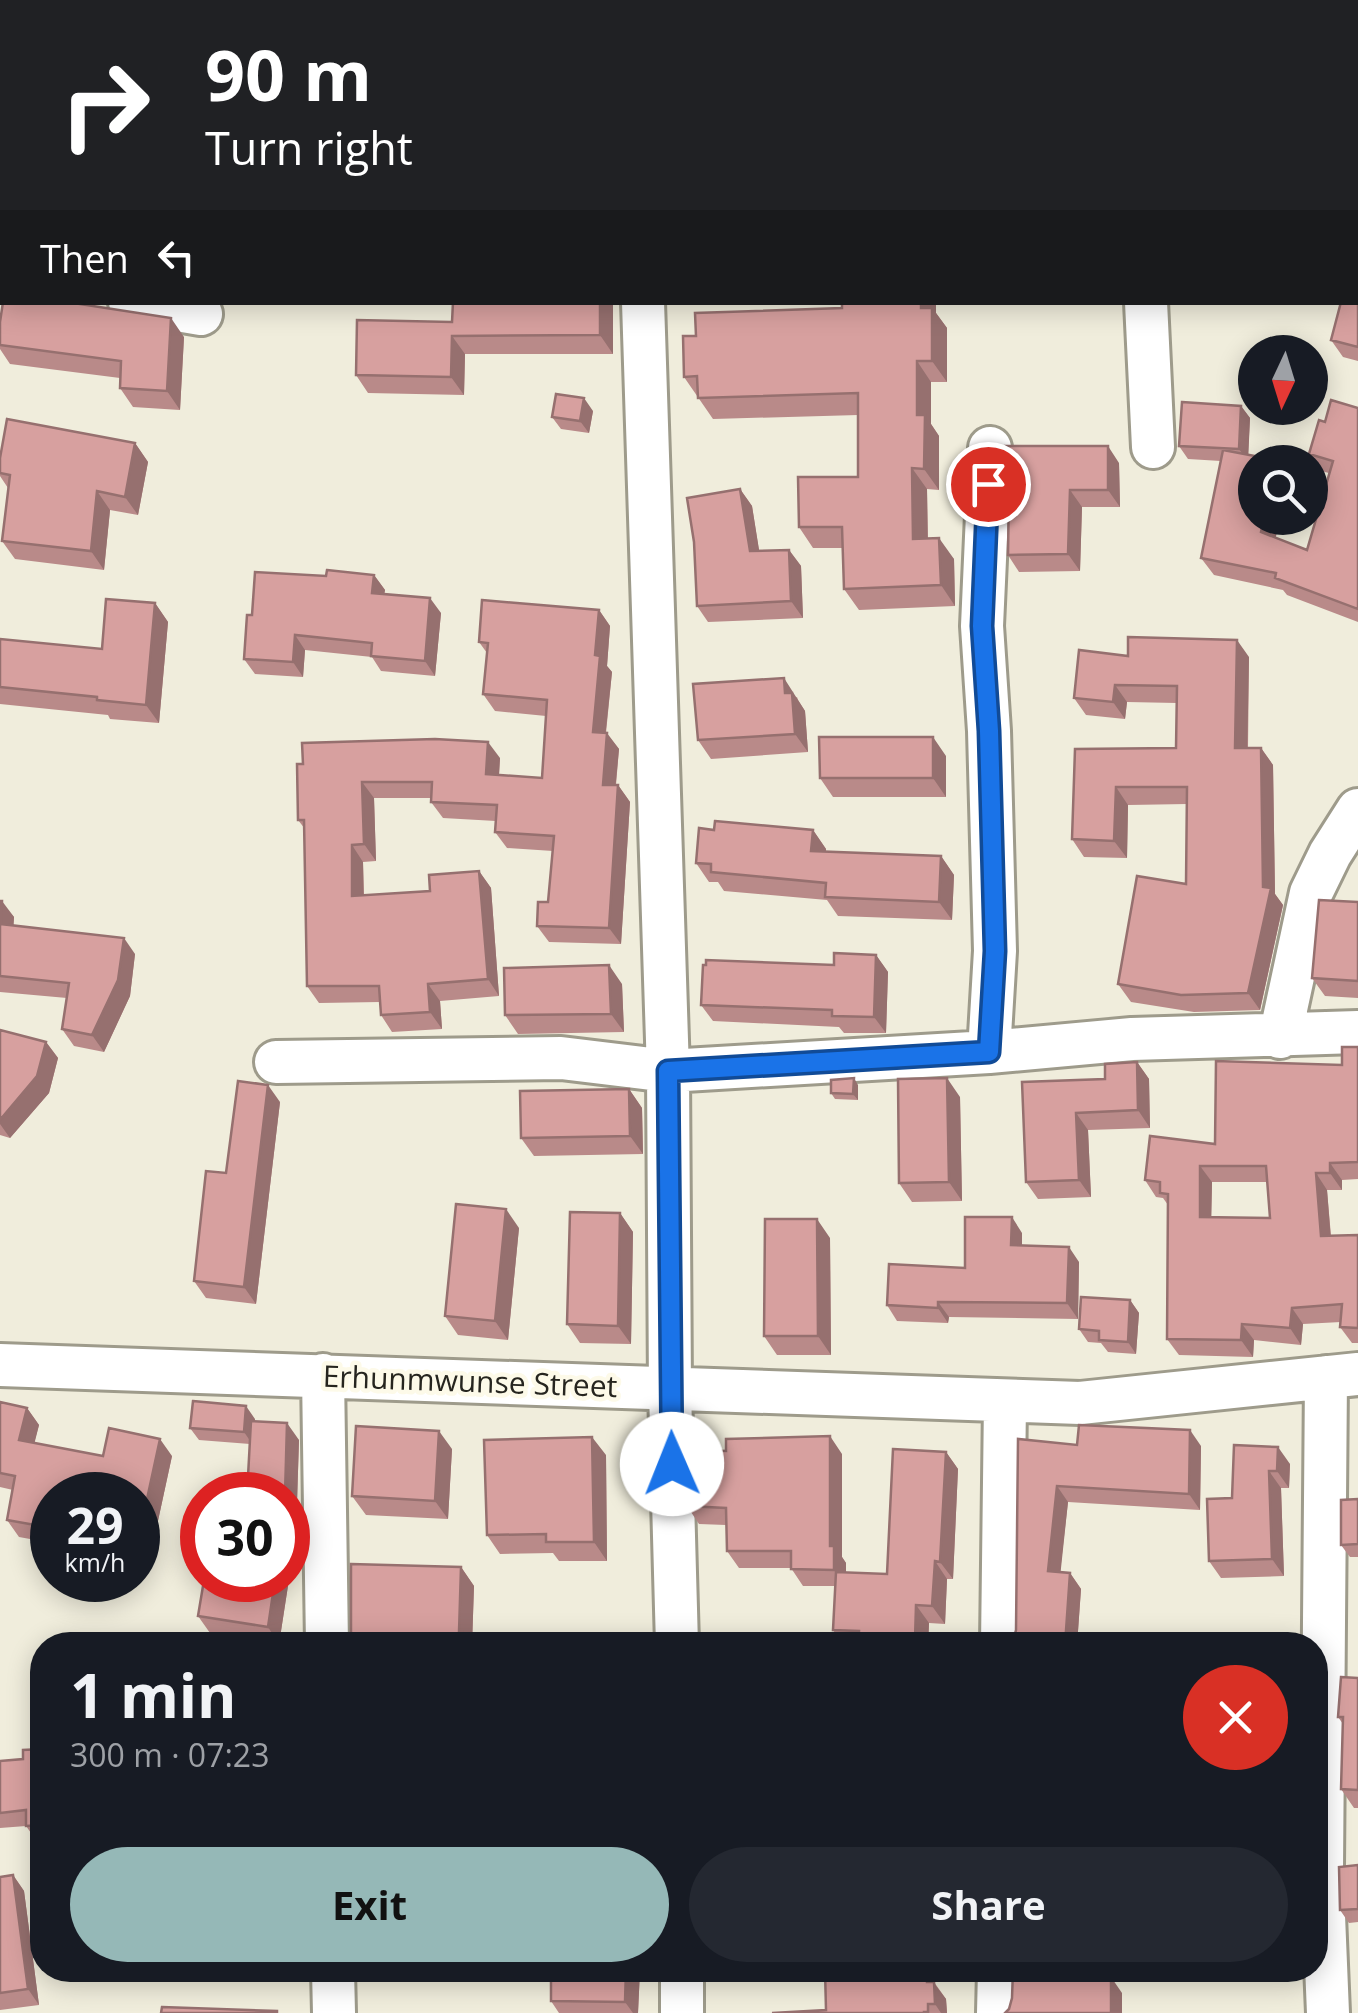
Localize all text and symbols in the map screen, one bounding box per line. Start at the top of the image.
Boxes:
text: 90 m [205,26,372,122]
icon: right [40,40,170,170]
text: Turn right [205,117,413,178]
icon: left [149,230,204,285]
text: Then [40,232,129,284]
north arrow [1238,335,1328,425]
map controls [1238,335,1328,535]
pin [946,442,1031,527]
button: search [1238,445,1328,535]
icon: arrive [961,457,1016,512]
street label: Erhunmwunse Street [322,1355,618,1406]
position arrow [620,1412,724,1516]
speed limit sign: 30 [180,1472,310,1602]
text: 29 [66,1491,124,1559]
text: km/h [65,1545,125,1579]
text: 1 min [70,1654,237,1736]
button: close [1183,1665,1288,1770]
text: 300 m · 07:23 [70,1733,269,1776]
button: Exit [70,1847,669,1962]
button: Share [689,1847,1288,1962]

